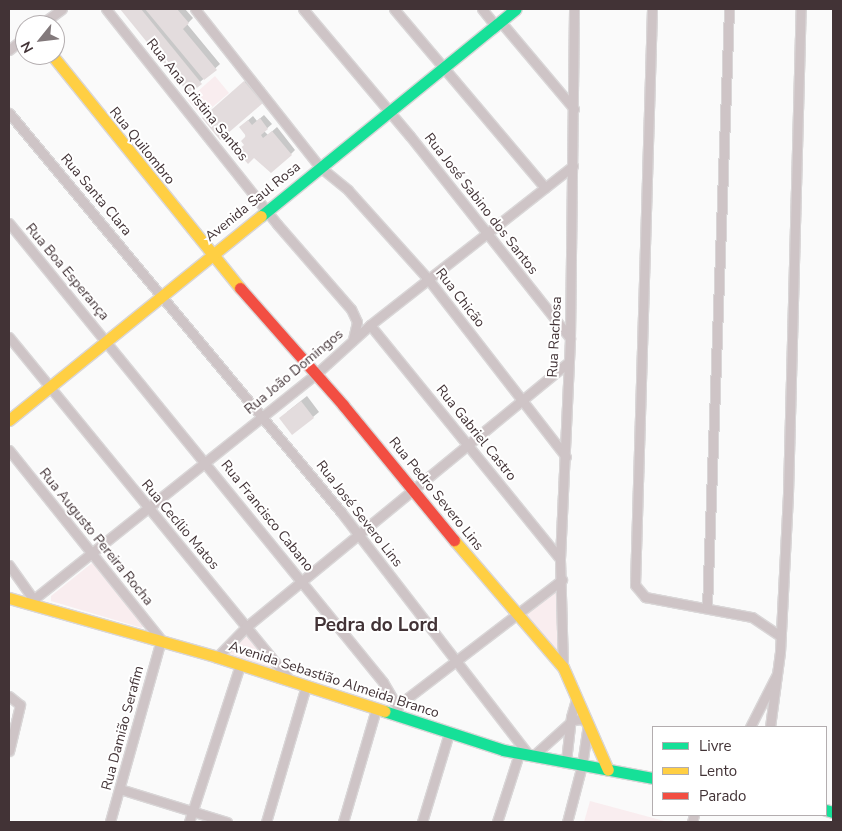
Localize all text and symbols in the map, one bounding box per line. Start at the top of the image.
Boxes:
north arrow [15,15,65,65]
street label: Rua Ana Cristina Santos [143,36,251,164]
text: N [16,38,38,56]
street label: Rua Quilombro [106,104,178,188]
street label: Rua José Sabino dos Santos [421,130,541,278]
street label: Rua Santa Clara [57,151,135,239]
street label: Avenida Saul Rosa [202,158,304,246]
street label: Rua Boa Esperança [22,220,112,324]
street label: Rua Chicão [432,265,488,331]
street label: Rua Rachosa [544,296,566,378]
street label: Rua João Domingos [241,326,347,418]
street label: Rua Gabriel Castro [432,382,520,484]
street label: Rua Pedro Severo Lins [385,434,487,554]
street label: Rua Francisco Cabano [217,457,317,575]
street label: Rua José Severo Lins [312,457,406,571]
street label: Rua Augusto Pereira Rocha [35,465,157,609]
street label: Rua Cecílio Matos [138,477,222,573]
district label: Pedra do Lord [314,615,438,637]
street label: Avenida Sebastião Almeida Branco [227,638,441,722]
street label: Rua Damião Serafim [98,664,148,792]
legend [652,726,827,816]
text: Livre [699,736,732,756]
text: Lento [699,761,737,781]
text: Parado [699,786,746,806]

